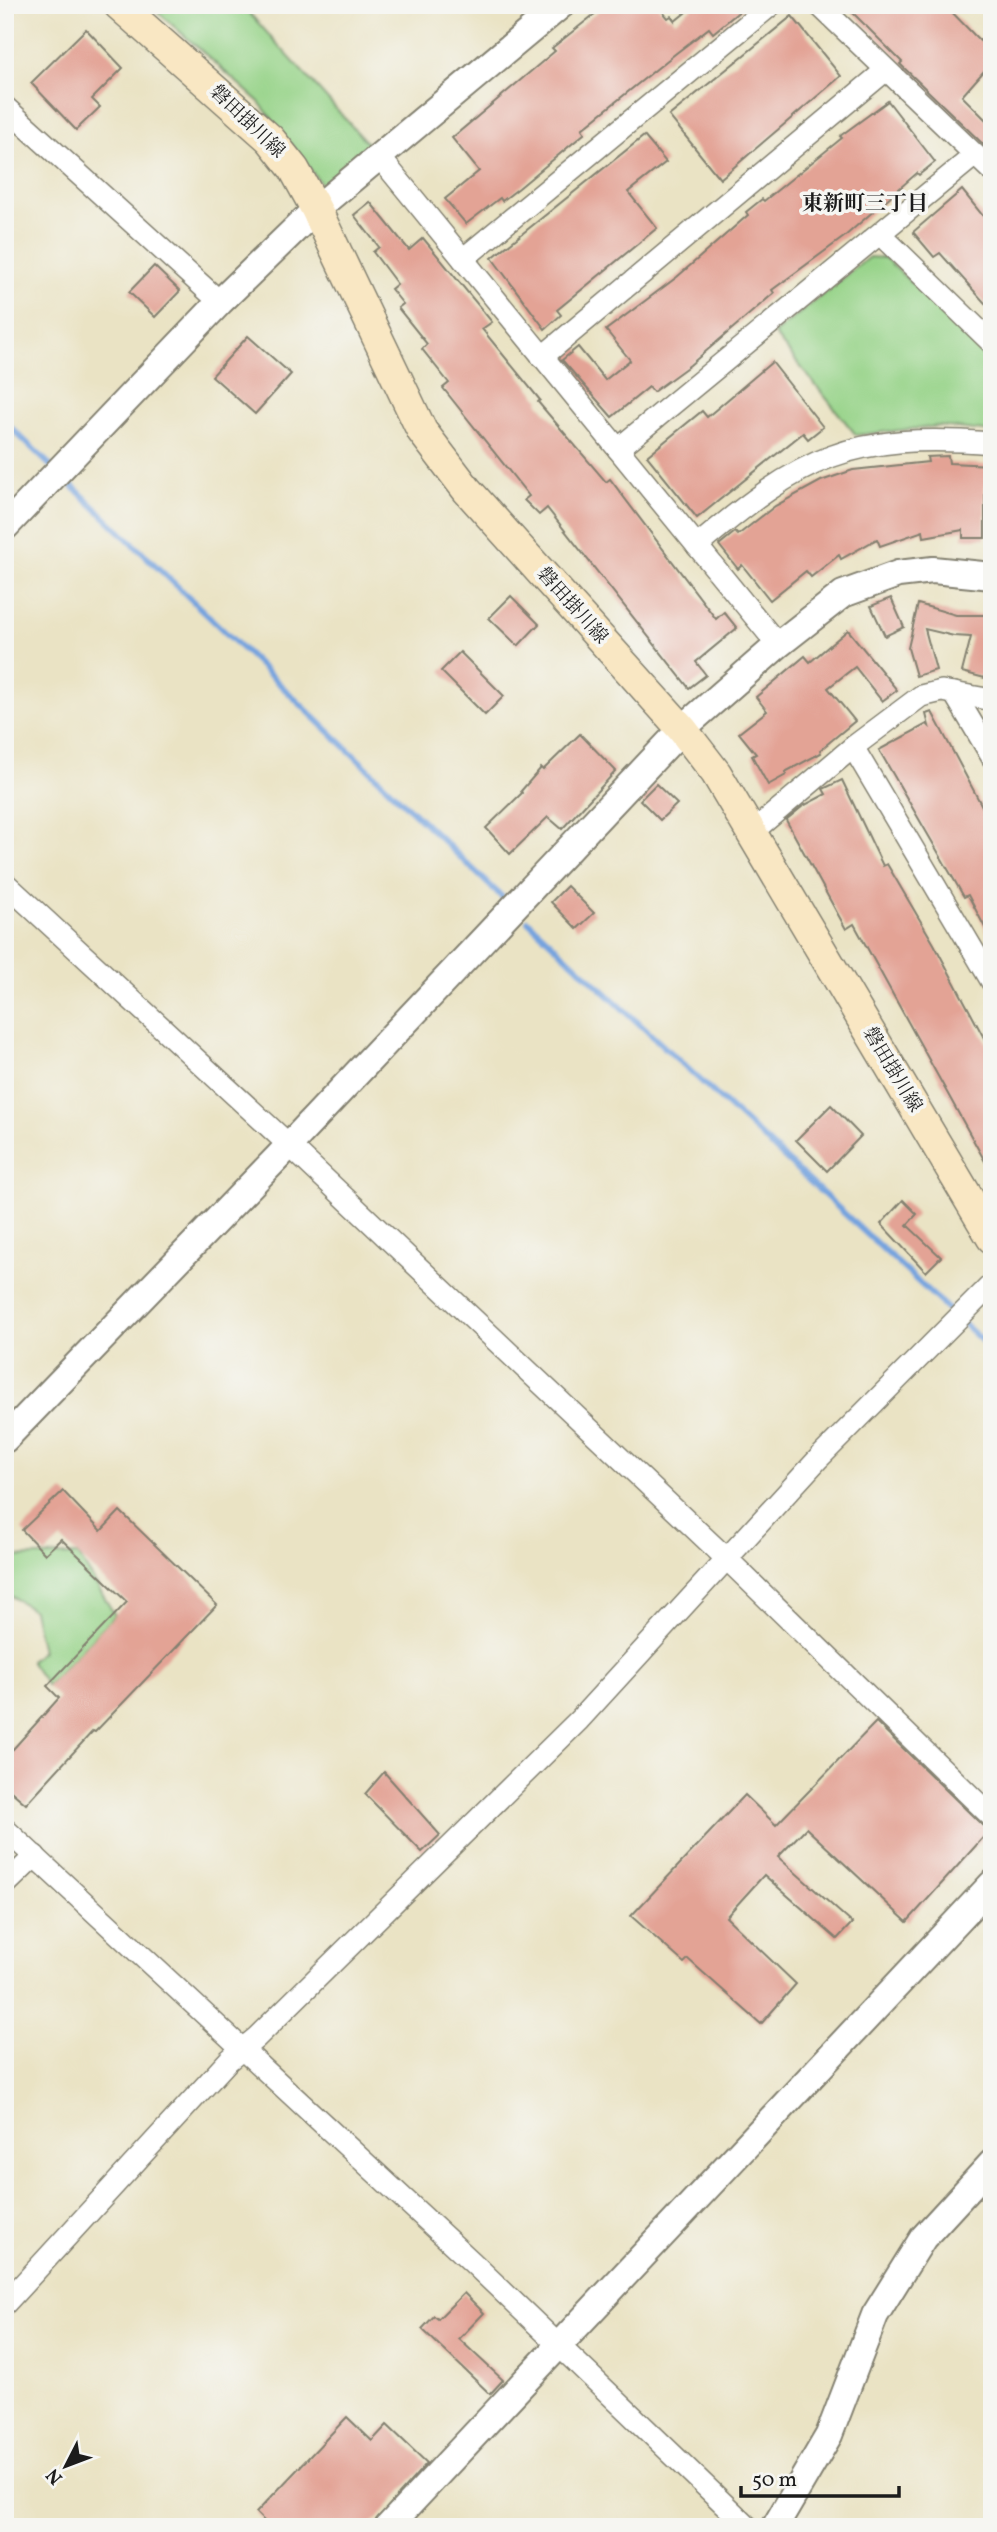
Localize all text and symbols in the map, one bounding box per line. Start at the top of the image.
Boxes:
street label: 磐田掛川線 [204,80,290,164]
district label: 東新町三丁目 [802,190,928,219]
street label: 磐田掛川線 [531,562,613,650]
street label: 磐田掛川線 [856,1023,928,1117]
north arrow [32,2430,102,2500]
scale bar [741,2455,899,2499]
text: N [40,2462,69,2490]
text: 50 m [752,2466,797,2495]

